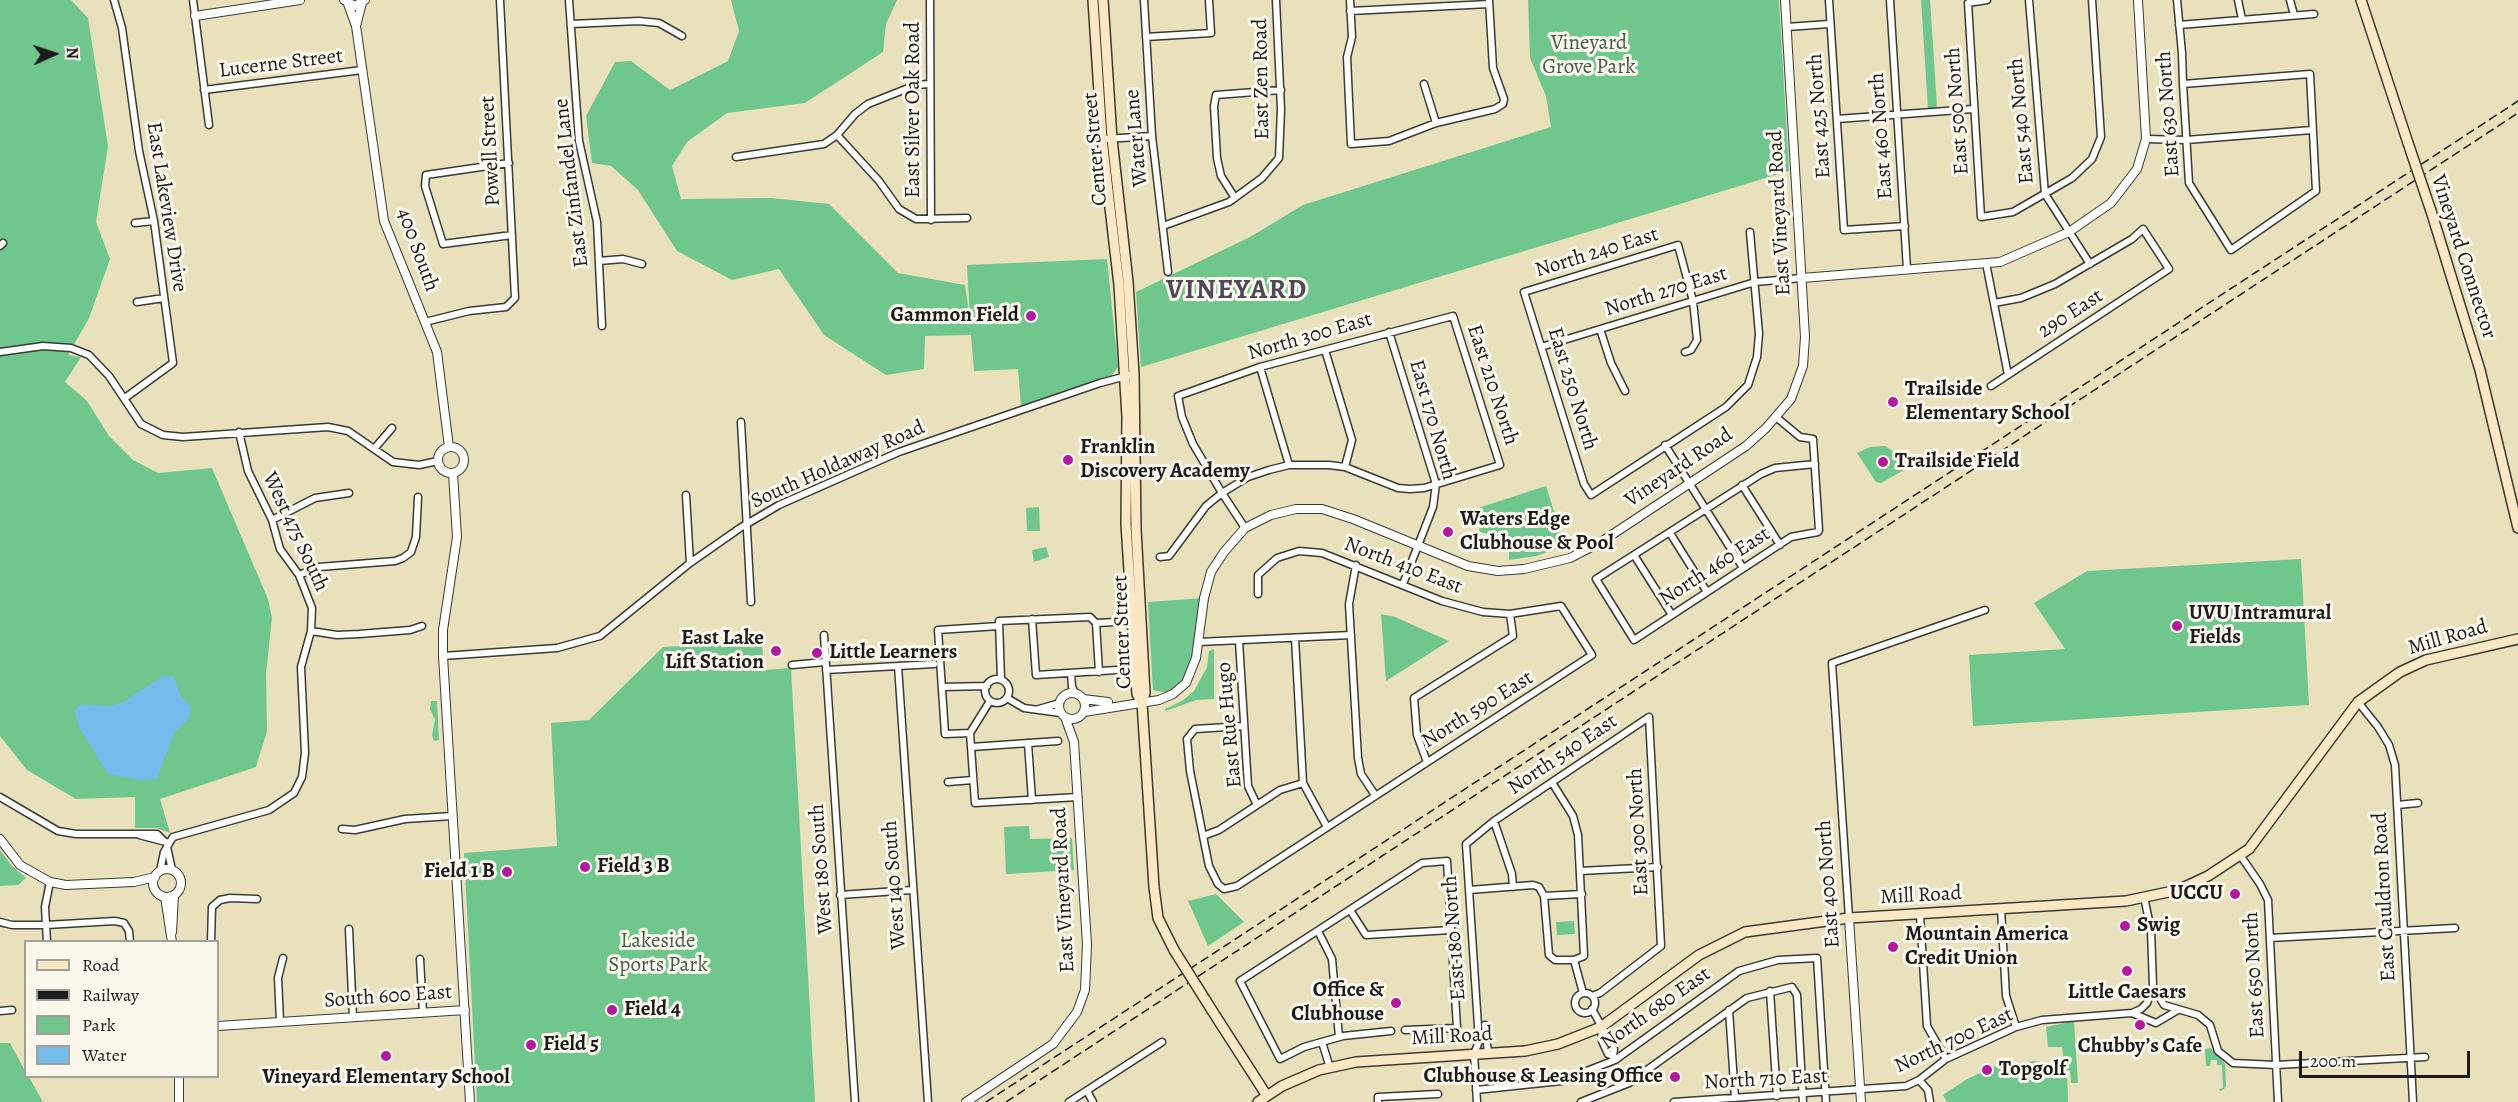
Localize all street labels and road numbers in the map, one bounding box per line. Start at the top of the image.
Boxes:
street label: East Zen Road [1248,18,1276,140]
street label: East Silver Oak Road [901,22,927,198]
street label: Lucerne Street [218,44,344,84]
street label: East 500 North [1941,46,1975,176]
street label: East 630 North [2152,50,2186,178]
street label: East 425 North [1803,53,1837,179]
street label: East 540 North [2004,57,2040,185]
street label: East 460 North [1865,72,1899,200]
street label: Water Lane [1120,88,1154,188]
street label: Center Street [1078,91,1114,207]
street label: Powell Street [476,95,506,207]
street label: East Zinfandel Lane [549,97,595,269]
street label: East Lakeview Drive [140,120,192,294]
street label: East Vineyard Road [1763,129,1797,297]
street label: Vineyard Connector [2425,172,2501,342]
street label: 400 South [390,205,444,295]
street label: North 240 East [1532,222,1662,284]
street label: North 270 East [1602,261,1730,323]
street label: 290 East [2034,284,2108,344]
street label: North 300 East [1245,307,1375,367]
street label: East 210 North [1461,322,1523,448]
street label: East 250 North [1541,325,1603,453]
street label: East 170 North [1403,357,1461,483]
street label: South Holdaway Road [747,415,929,515]
street label: Vineyard Road [1620,423,1738,513]
street label: West 475 South [256,468,334,596]
street label: North 460 East [1655,522,1775,612]
street label: North 410 East [1340,532,1466,600]
street label: Center Street [1108,575,1138,689]
street label: Mill Road [2405,615,2491,661]
street label: East Rue Hugo [1212,661,1248,789]
street label: North 590 East [1418,666,1538,754]
street label: North 540 East [1504,709,1622,801]
street label: East 300 North [1623,767,1655,897]
street label: West 180 South [805,803,839,935]
street label: East Vineyard Road [1047,806,1081,974]
street label: East Cauldron Road [2368,812,2402,982]
street label: West 140 South [878,819,912,951]
street label: East 400 North [1812,819,1846,949]
street label: East 180 North [1438,875,1472,1001]
street label: Mill Road [1880,881,1962,911]
street label: East 650 North [2239,911,2271,1039]
street label: North 680 East [1596,962,1716,1056]
street label: South 600 East [323,980,453,1014]
street label: North 700 East [1891,1003,2017,1079]
street label: Mill Road [1411,1022,1493,1052]
street label: North 710 East [1703,1064,1829,1096]

